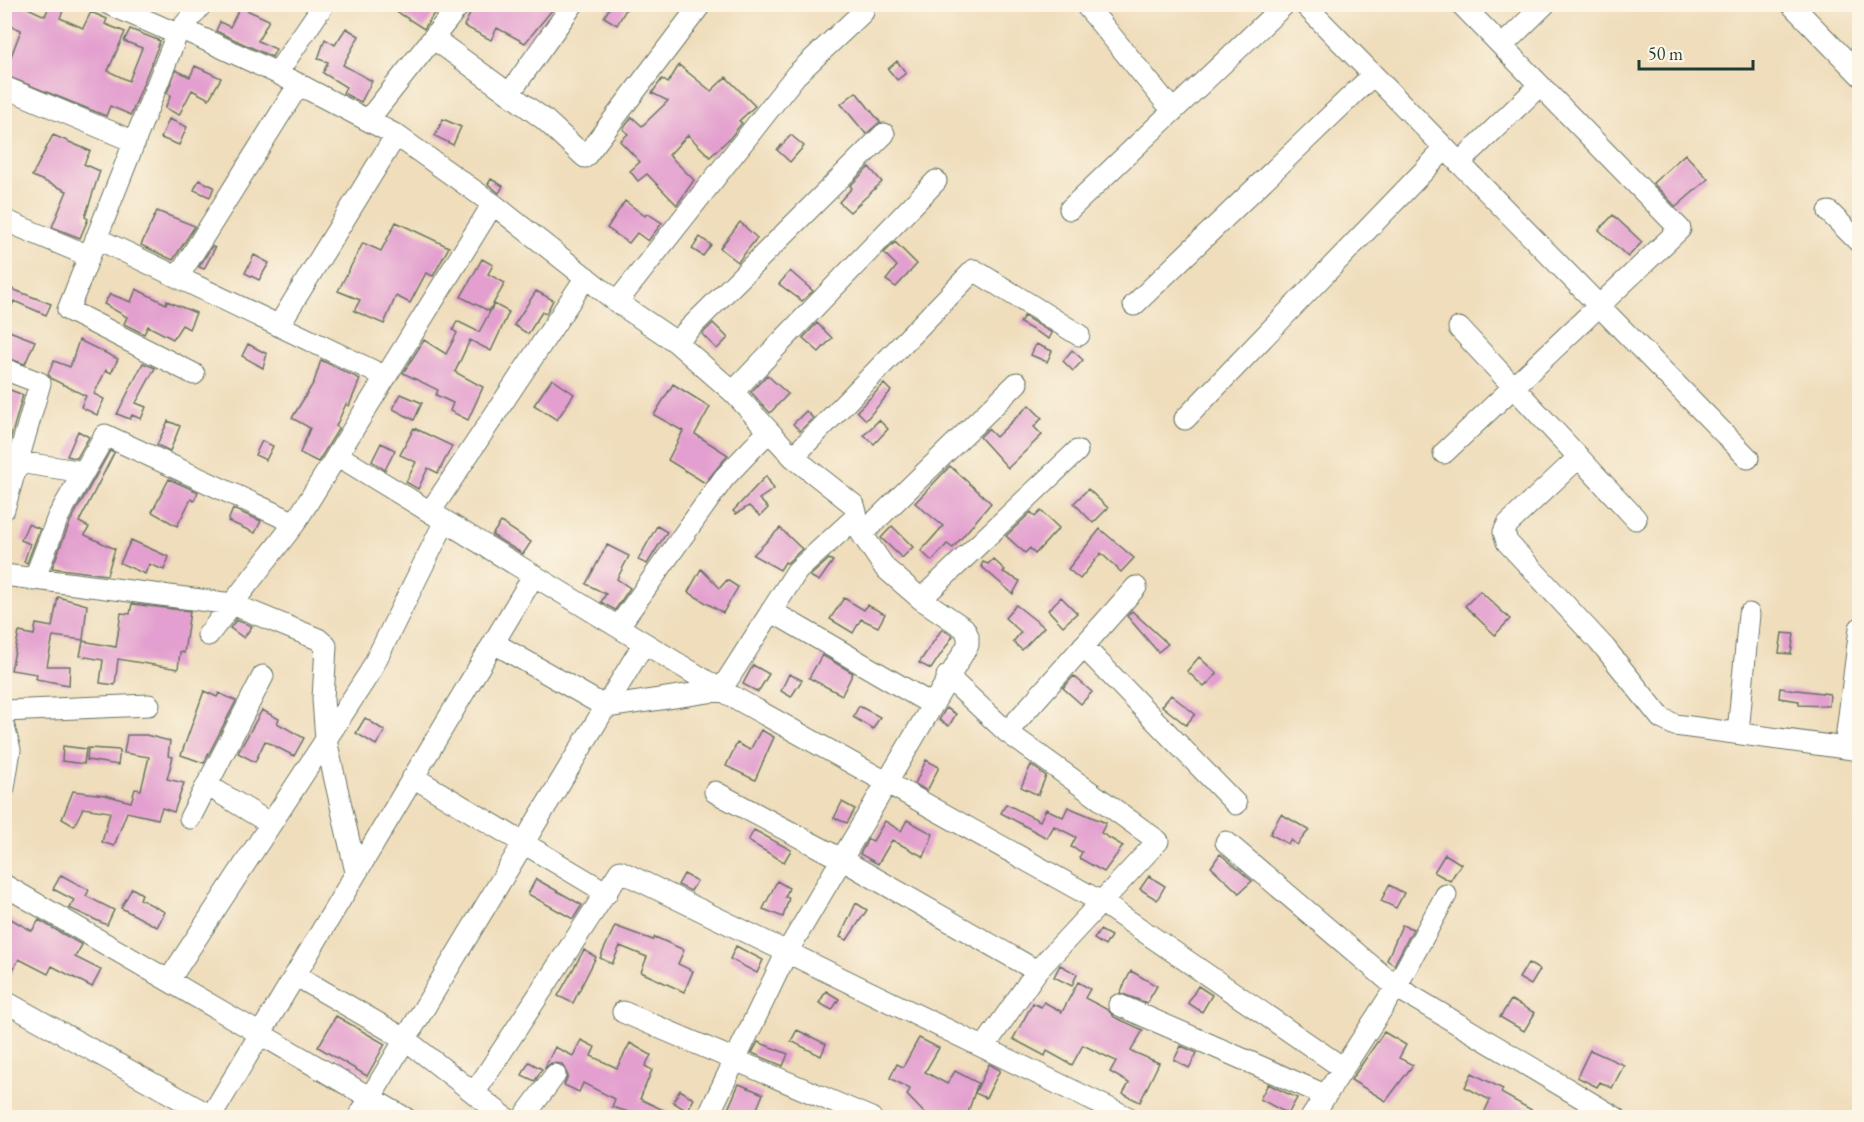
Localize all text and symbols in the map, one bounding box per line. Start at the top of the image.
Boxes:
scale bar [1639,33,1753,71]
text: 50 m [1648,42,1683,65]

